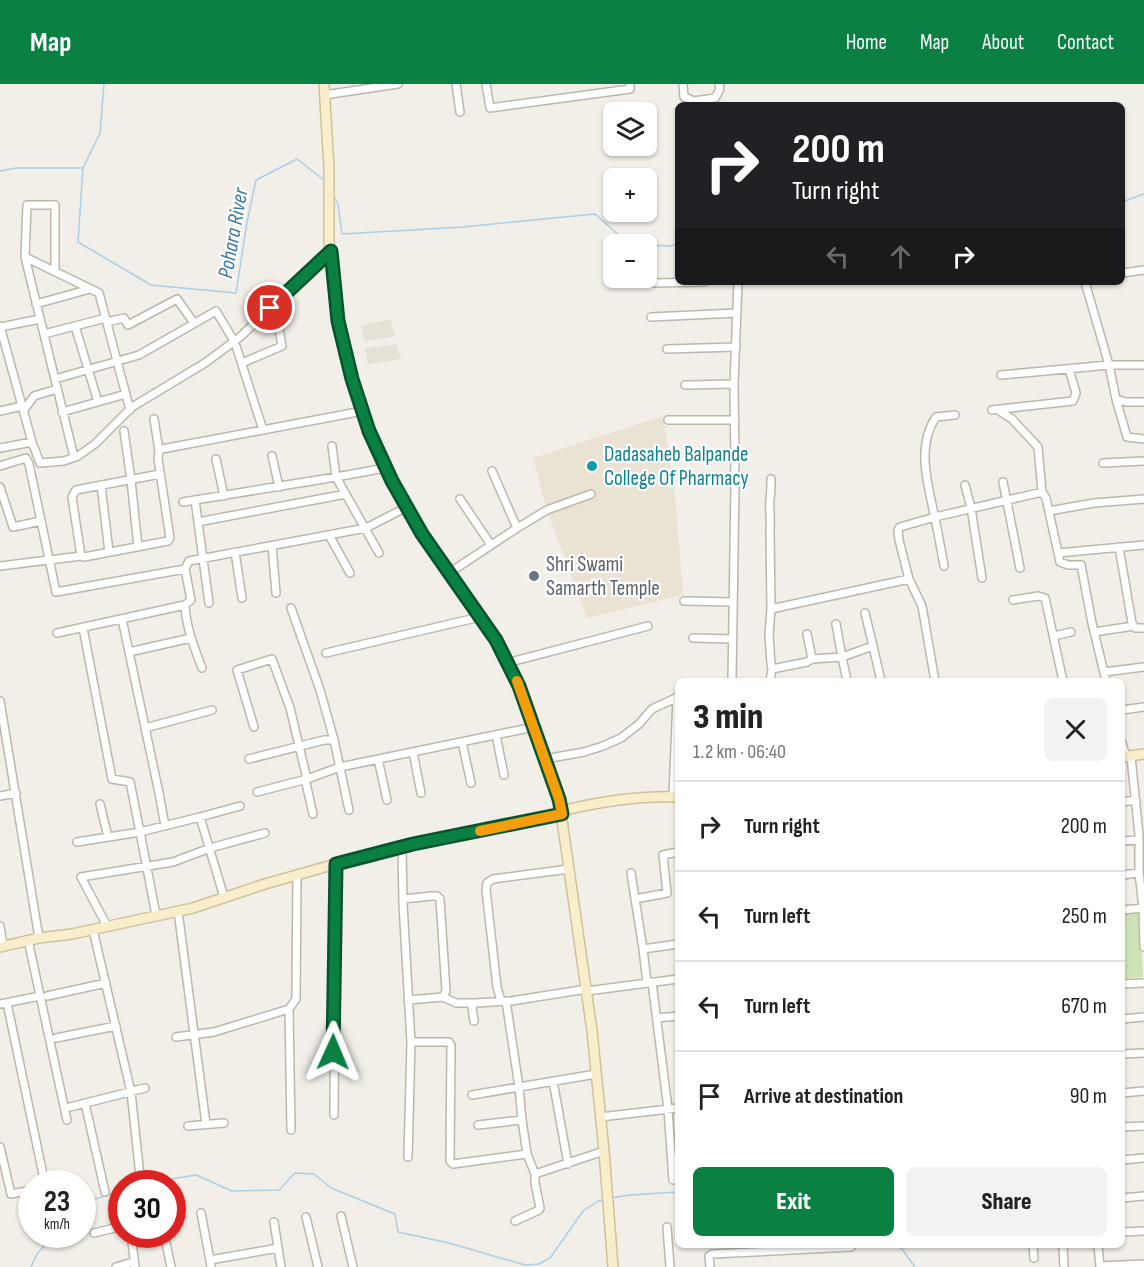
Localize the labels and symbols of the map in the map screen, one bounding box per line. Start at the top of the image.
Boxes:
water label: Pohara River [212,185,255,281]
pin [244,282,295,333]
place label: Dadasaheb Balpande College Of Pharmacy [604,442,749,491]
marker: Dadasaheb Balpande College Of Pharmacy [585,459,599,473]
place label: Shri Swami Samarth Temple [546,552,660,601]
marker: Shri Swami Samarth Temple [527,569,541,583]
position arrow [301,1020,365,1084]
speed limit sign: 30 [108,1170,186,1248]

